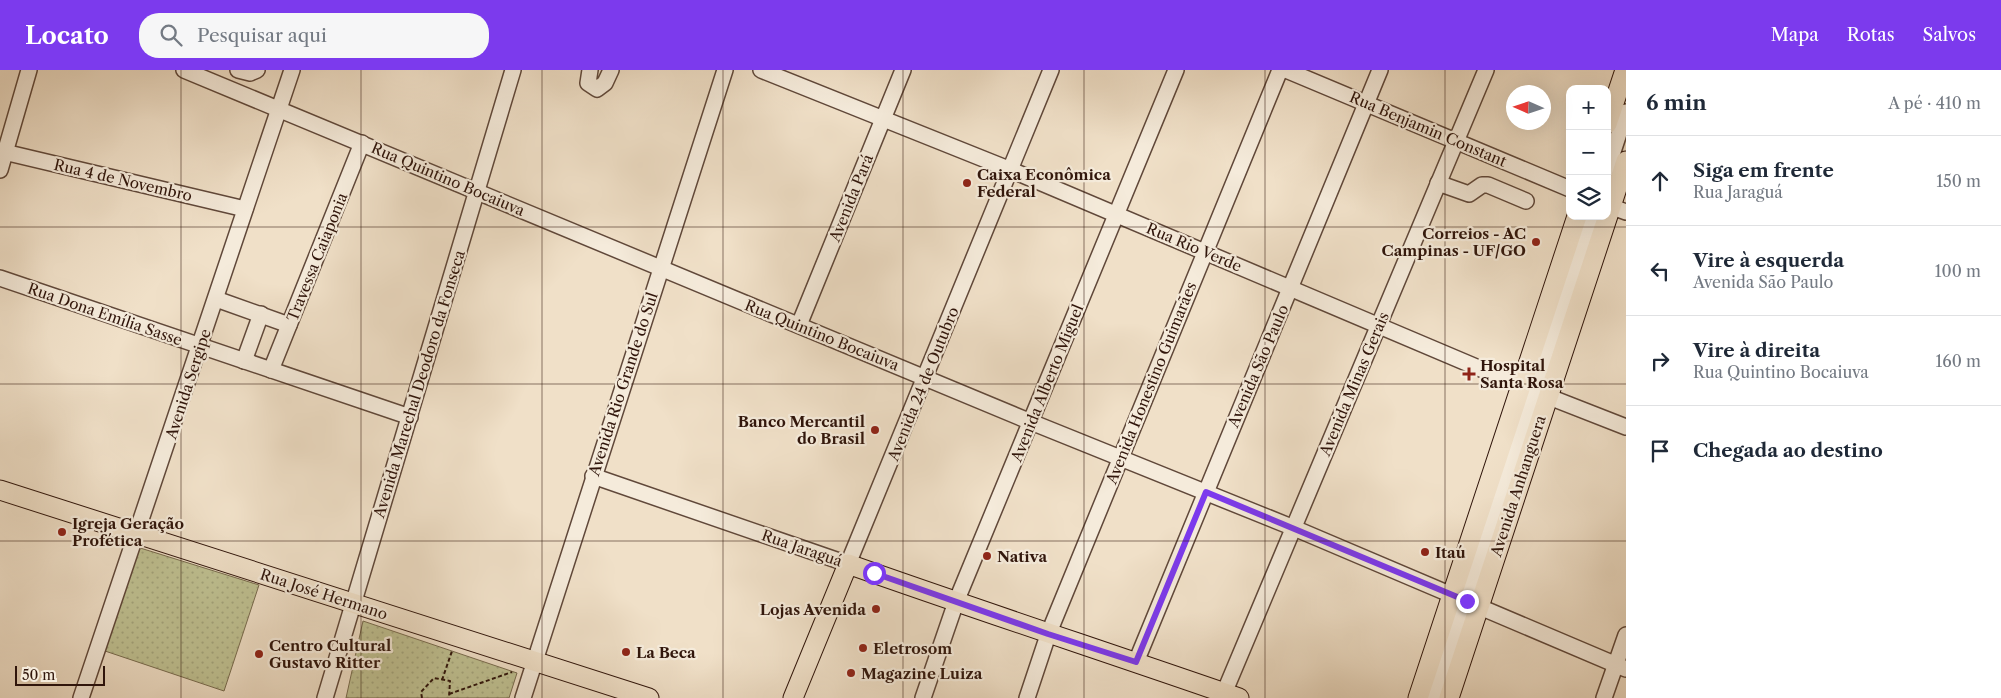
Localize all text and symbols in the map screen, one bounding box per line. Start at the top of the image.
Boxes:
search box [139,13,489,58]
text: Locato [25,21,109,50]
icon: search [157,21,185,49]
text: Pesquisar aqui [197,24,327,47]
text: Mapa [1771,24,1819,46]
text: Rotas [1847,24,1895,46]
text: Salvos [1923,24,1976,46]
north arrow [1506,85,1551,130]
map controls [1566,85,1611,220]
button: + [1566,85,1611,130]
street label: Rua Benjamin Constant [1347,87,1510,171]
text: 6 min [1646,90,1707,115]
text: A pé · 410 m [1888,93,1981,113]
button: − [1566,130,1611,175]
street label: Rua Quintino Bocaiuva [368,138,528,220]
street label: Avenida Pará [824,151,877,246]
street label: Rua 4 de Novembro [52,155,194,205]
text: Siga em frente [1693,159,1834,182]
place label: Caixa Econômica Federal [977,165,1111,201]
icon: ahead [1646,167,1674,195]
text: 150 m [1936,171,1981,191]
button: layers [1566,175,1611,220]
marker: Caixa Econômica Federal [961,177,973,189]
text: Rua Jaraguá [1693,182,1783,202]
street label: Travessa Caiaponia [282,190,352,324]
street label: Rua Rio Verde [1144,218,1244,276]
place label: Correios - AC Campinas - UF/GO [1382,224,1526,260]
marker: Correios - AC Campinas - UF/GO [1530,236,1542,248]
street label: Avenida Marechal Deodoro da Fonseca [369,248,469,521]
text: Vire à esquerda [1693,249,1844,272]
icon: left [1646,257,1674,285]
text: 100 m [1935,261,1981,281]
text: Avenida São Paulo [1693,272,1833,292]
street label: Rua Dona Emília Sasse [25,279,185,349]
street label: Avenida Honestino Guimarães [1101,279,1200,488]
street label: Avenida Rio Grande do Sul [584,289,662,479]
street label: Rua Quintino Bocaiuva [742,295,902,375]
street label: Avenida Alberto Miguel [1006,301,1087,465]
street label: Avenida São Paulo [1223,302,1292,431]
street label: Avenida 24 de Outubro [883,304,963,465]
street label: Avenida Minas Gerais [1315,309,1393,460]
street label: Avenida Sergipe [161,326,215,443]
text: Vire à direita [1693,339,1820,362]
icon: right [1646,347,1674,375]
text: 160 m [1936,351,1981,371]
place label: Hospital Santa Rosa [1480,356,1564,392]
text: Rua Quintino Bocaiuva [1693,362,1869,382]
marker: Hospital Santa Rosa [1462,367,1476,381]
place label: Banco Mercantil do Brasil [738,412,865,448]
street label: Avenida Anhanguera [1486,413,1550,560]
marker: Banco Mercantil do Brasil [869,424,881,436]
icon: arrive [1646,437,1674,465]
text: Chegada ao destino [1693,439,1883,462]
place label: Igreja Geração Profética [72,514,184,550]
street label: Rua Jaraguá [759,525,845,571]
marker: Igreja Geração Profética [56,526,68,538]
place label: Itaú [1435,543,1466,562]
marker: Itaú [1419,546,1431,558]
place label: Nativa [997,547,1047,566]
marker: Nativa [981,550,993,562]
route start [863,562,886,585]
street label: Rua José Hermano [258,564,390,624]
route end [1456,590,1479,613]
place label: Lojas Avenida [760,600,866,619]
marker: Lojas Avenida [870,603,882,615]
place label: Centro Cultural Gustavo Ritter [269,636,391,672]
place label: Eletrosom [873,639,952,658]
marker: Eletrosom [857,642,869,654]
place label: La Beca [636,643,696,662]
marker: La Beca [620,646,632,658]
marker: Centro Cultural Gustavo Ritter [253,648,265,660]
scale bar [15,663,105,686]
place label: Magazine Luiza [861,664,983,683]
text: 50 m [22,666,55,684]
marker: Magazine Luiza [845,667,857,679]

